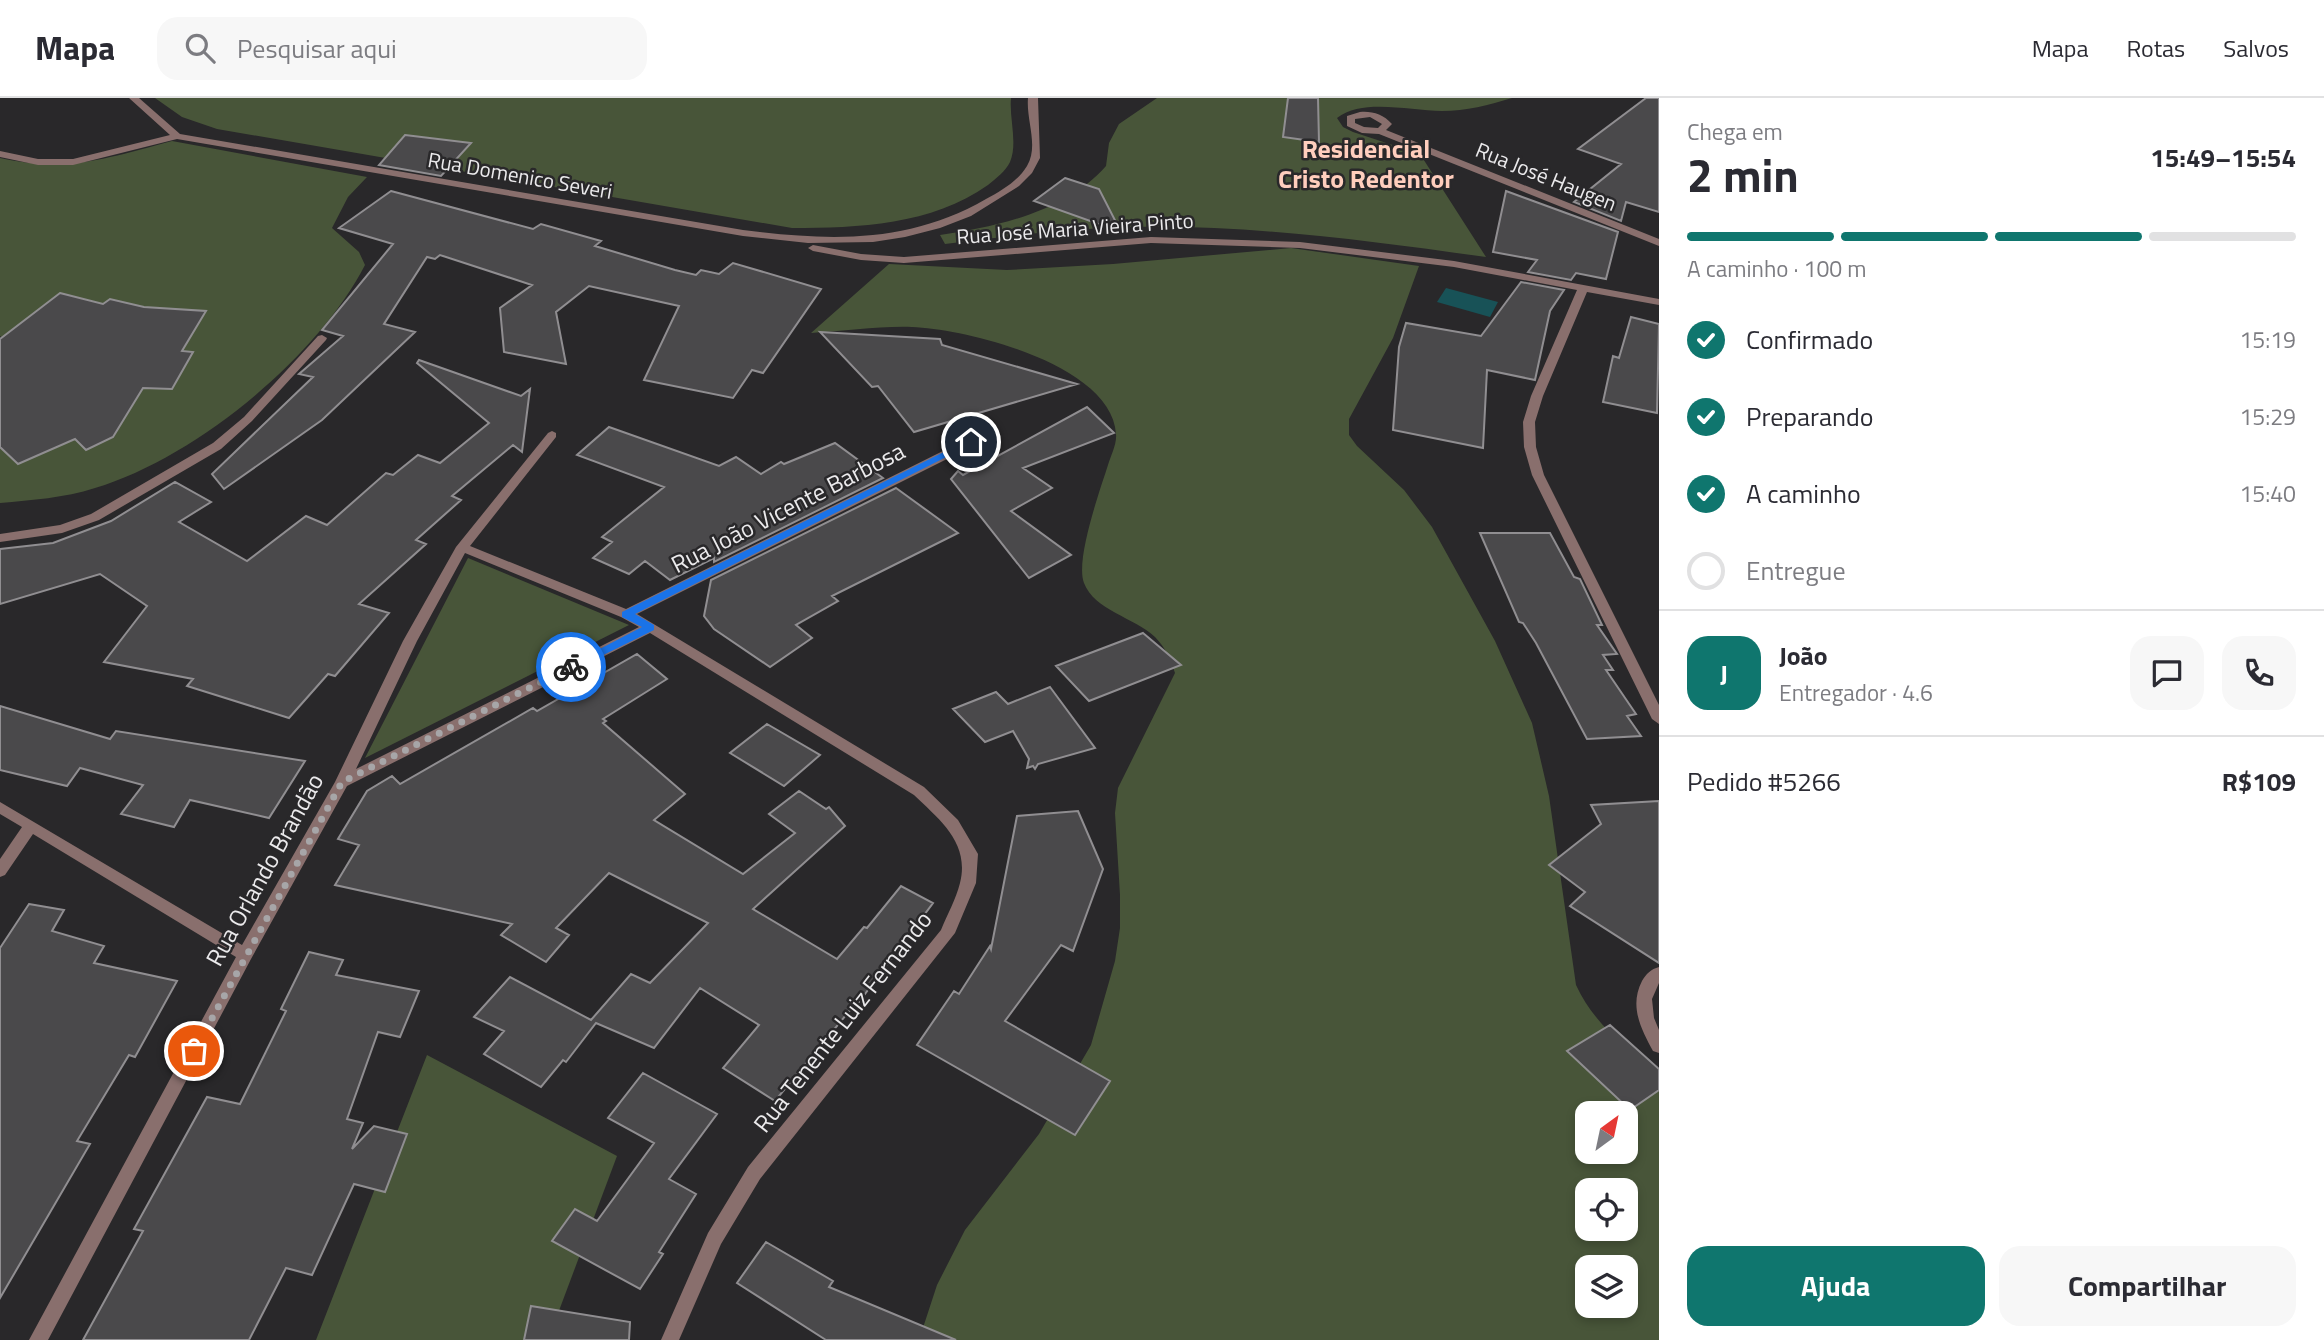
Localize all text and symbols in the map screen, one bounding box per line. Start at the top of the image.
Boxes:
search box [157,17,647,80]
text: Mapa [35,23,115,73]
icon: search [181,29,219,67]
text: Pesquisar aqui [237,29,397,68]
text: Mapa [2032,30,2088,66]
text: Rotas [2126,30,2185,66]
text: Salvos [2223,30,2289,66]
text: Chega em [1687,114,1783,149]
district label: Residencial Cristo Redentor [1278,129,1454,198]
street label: Rua José Haugen [1471,133,1622,219]
text: 15:49–15:54 [2150,138,2296,177]
text: 2 min [1687,140,1799,210]
street label: Rua Domenico Severi [425,143,615,207]
street label: Rua José Maria Vieira Pinto [955,204,1195,252]
text: A caminho · 100 m [1687,251,1866,286]
text: Confirmado [1746,320,1873,359]
icon: check [1687,321,1725,359]
text: 15:19 [2239,322,2296,357]
text: Preparando [1746,397,1873,436]
icon: check [1687,398,1725,436]
text: 15:29 [2239,399,2296,434]
pin [941,412,1001,472]
icon: home [952,423,990,461]
street label: Rua João Vicente Barbosa [664,432,911,582]
text: A caminho [1746,474,1861,513]
icon: check [1687,475,1725,513]
text: 15:40 [2239,476,2296,511]
text: Entregue [1746,551,1846,590]
courier [536,632,606,702]
text: João [1779,636,1828,675]
button: chat [2130,636,2204,710]
button: phone [2222,636,2296,710]
icon: bike [552,648,590,686]
text: J [1720,654,1728,693]
text: Entregador · 4.6 [1779,675,1933,710]
text: Pedido #5266 [1687,762,1841,801]
text: R$109 [2222,762,2296,801]
street label: Rua Orlando Brandão [196,767,332,972]
street label: Rua Tenente Luiz Fernando [744,903,940,1140]
pin [164,1021,224,1081]
icon: bag [175,1032,213,1070]
north arrow [1575,1101,1638,1164]
map controls [1575,1101,1638,1318]
button: locate [1575,1178,1638,1241]
button: Ajuda [1687,1246,1985,1326]
button: Compartilhar [1999,1246,2296,1326]
button: layers [1575,1255,1638,1318]

